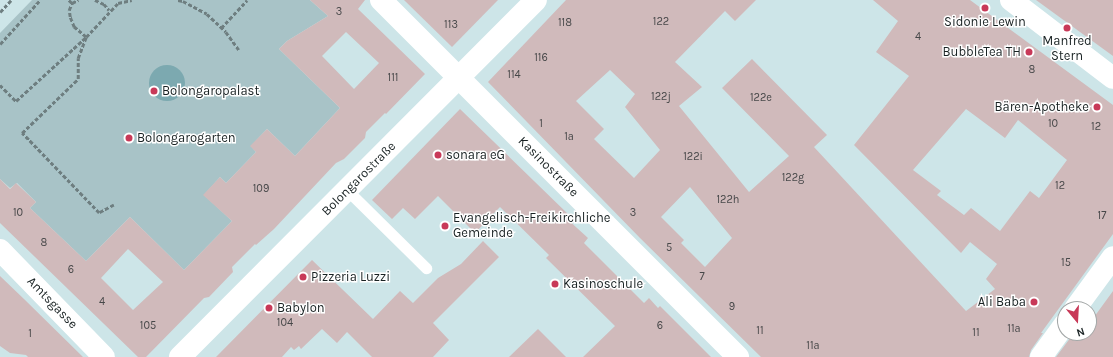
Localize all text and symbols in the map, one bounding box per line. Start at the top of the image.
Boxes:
marker: Sidonie Lewin [980,3,990,13]
house number: 3 [336,5,342,19]
place label: Sidonie Lewin [944,14,1026,30]
house number: 122 [653,15,669,29]
house number: 118 [558,16,572,30]
house number: 113 [444,18,458,32]
marker: Manfred Stern [1062,23,1072,33]
house number: 4 [915,30,921,44]
place label: Manfred Stern [1042,34,1092,65]
place label: BubbleTea TH [942,44,1021,60]
marker: BubbleTea TH [1024,47,1034,57]
house number: 116 [534,51,548,65]
house number: 8 [1029,63,1035,77]
house number: 114 [507,68,521,82]
house number: 111 [388,71,398,85]
place label: Bolongaropalast [162,83,259,99]
marker: Bolongaropalast [149,86,159,96]
house number: 122j [651,90,671,104]
house number: 122e [750,91,772,105]
place label: Bären-Apotheke [994,99,1089,115]
marker: Bären-Apotheke [1092,102,1102,112]
house number: 1 [539,117,543,131]
house number: 10 [1048,117,1058,131]
house number: 12 [1091,120,1101,134]
place label: Bolongarogarten [137,130,236,146]
house number: 1a [564,130,574,144]
marker: Bolongarogarten [124,133,134,143]
street label: Kasinostraße [515,134,581,200]
street label: Bolongarostraße [319,139,399,219]
place label: sonara eG [446,147,505,163]
marker: sonara eG [433,150,443,160]
house number: 122i [683,150,703,164]
house number: 122g [782,171,804,185]
house number: 12 [1055,179,1065,193]
house number: 109 [253,182,269,196]
house number: 122h [716,193,740,207]
house number: 10 [13,206,23,220]
house number: 3 [630,206,636,220]
house number: 17 [1098,209,1106,223]
place label: Evangelisch-Freikirchliche Gemeinde [453,211,611,242]
marker: Evangelisch-Freikirchliche Gemeinde [440,221,450,231]
house number: 8 [41,236,47,250]
house number: 5 [666,241,672,255]
house number: 15 [1061,256,1071,270]
house number: 6 [68,263,74,277]
place label: Pizzeria Luzzi [311,269,390,285]
house number: 7 [699,270,705,284]
marker: Pizzeria Luzzi [298,272,308,282]
street label: Amtsgasse [23,274,81,332]
place label: Kasinoschule [563,276,643,292]
marker: Kasinoschule [550,279,560,289]
place label: Ali Baba [978,294,1026,310]
house number: 4 [99,295,105,309]
marker: Ali Baba [1029,297,1039,307]
place label: Babylon [277,300,325,316]
house number: 9 [729,300,735,314]
north arrow [1057,301,1097,341]
marker: Babylon [264,303,274,313]
house number: 104 [277,316,293,330]
house number: 105 [140,319,156,333]
house number: 6 [657,319,663,333]
house number: 11a [1007,322,1021,336]
house number: 11 [756,324,764,338]
text: N [1075,325,1086,339]
house number: 11 [972,326,980,340]
house number: 1 [28,327,32,341]
house number: 11a [806,339,820,353]

